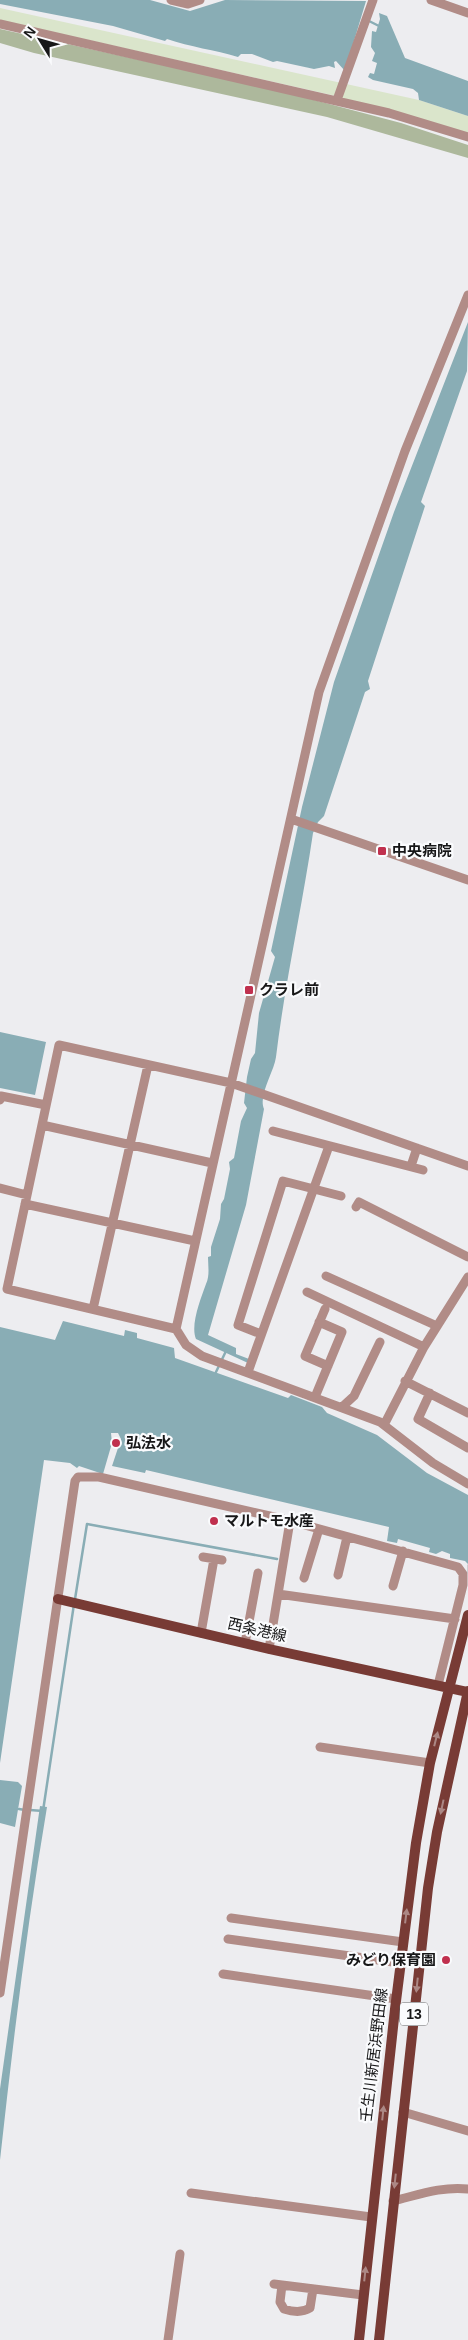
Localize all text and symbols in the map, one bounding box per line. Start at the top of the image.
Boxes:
north arrow [15,15,65,65]
text: N [20,23,39,41]
place label: 中央病院 [392,842,452,859]
marker: 中央病院 [376,845,388,857]
place label: クラレ前 [259,981,319,998]
marker: クラレ前 [243,984,255,996]
place label: 弘法水 [126,1434,171,1451]
marker: 弘法水 [110,1437,122,1449]
place label: マルトモ水産 [224,1512,314,1529]
marker: マルトモ水産 [208,1515,220,1527]
street label: 西条港線 [226,1614,288,1645]
one-way arrow [433,1732,441,1747]
one-way arrow [438,1799,446,1815]
one-way arrow [402,1908,410,1924]
place label: みどり保育園 [346,1951,436,1968]
marker: みどり保育園 [440,1954,452,1966]
one-way arrow [413,1978,421,1994]
street label: 壬生川新居浜野田線 [357,1987,390,2123]
road number: 13 [400,2002,428,2026]
one-way arrow [379,2104,387,2120]
one-way arrow [391,2174,399,2190]
one-way arrow [361,2266,369,2282]

